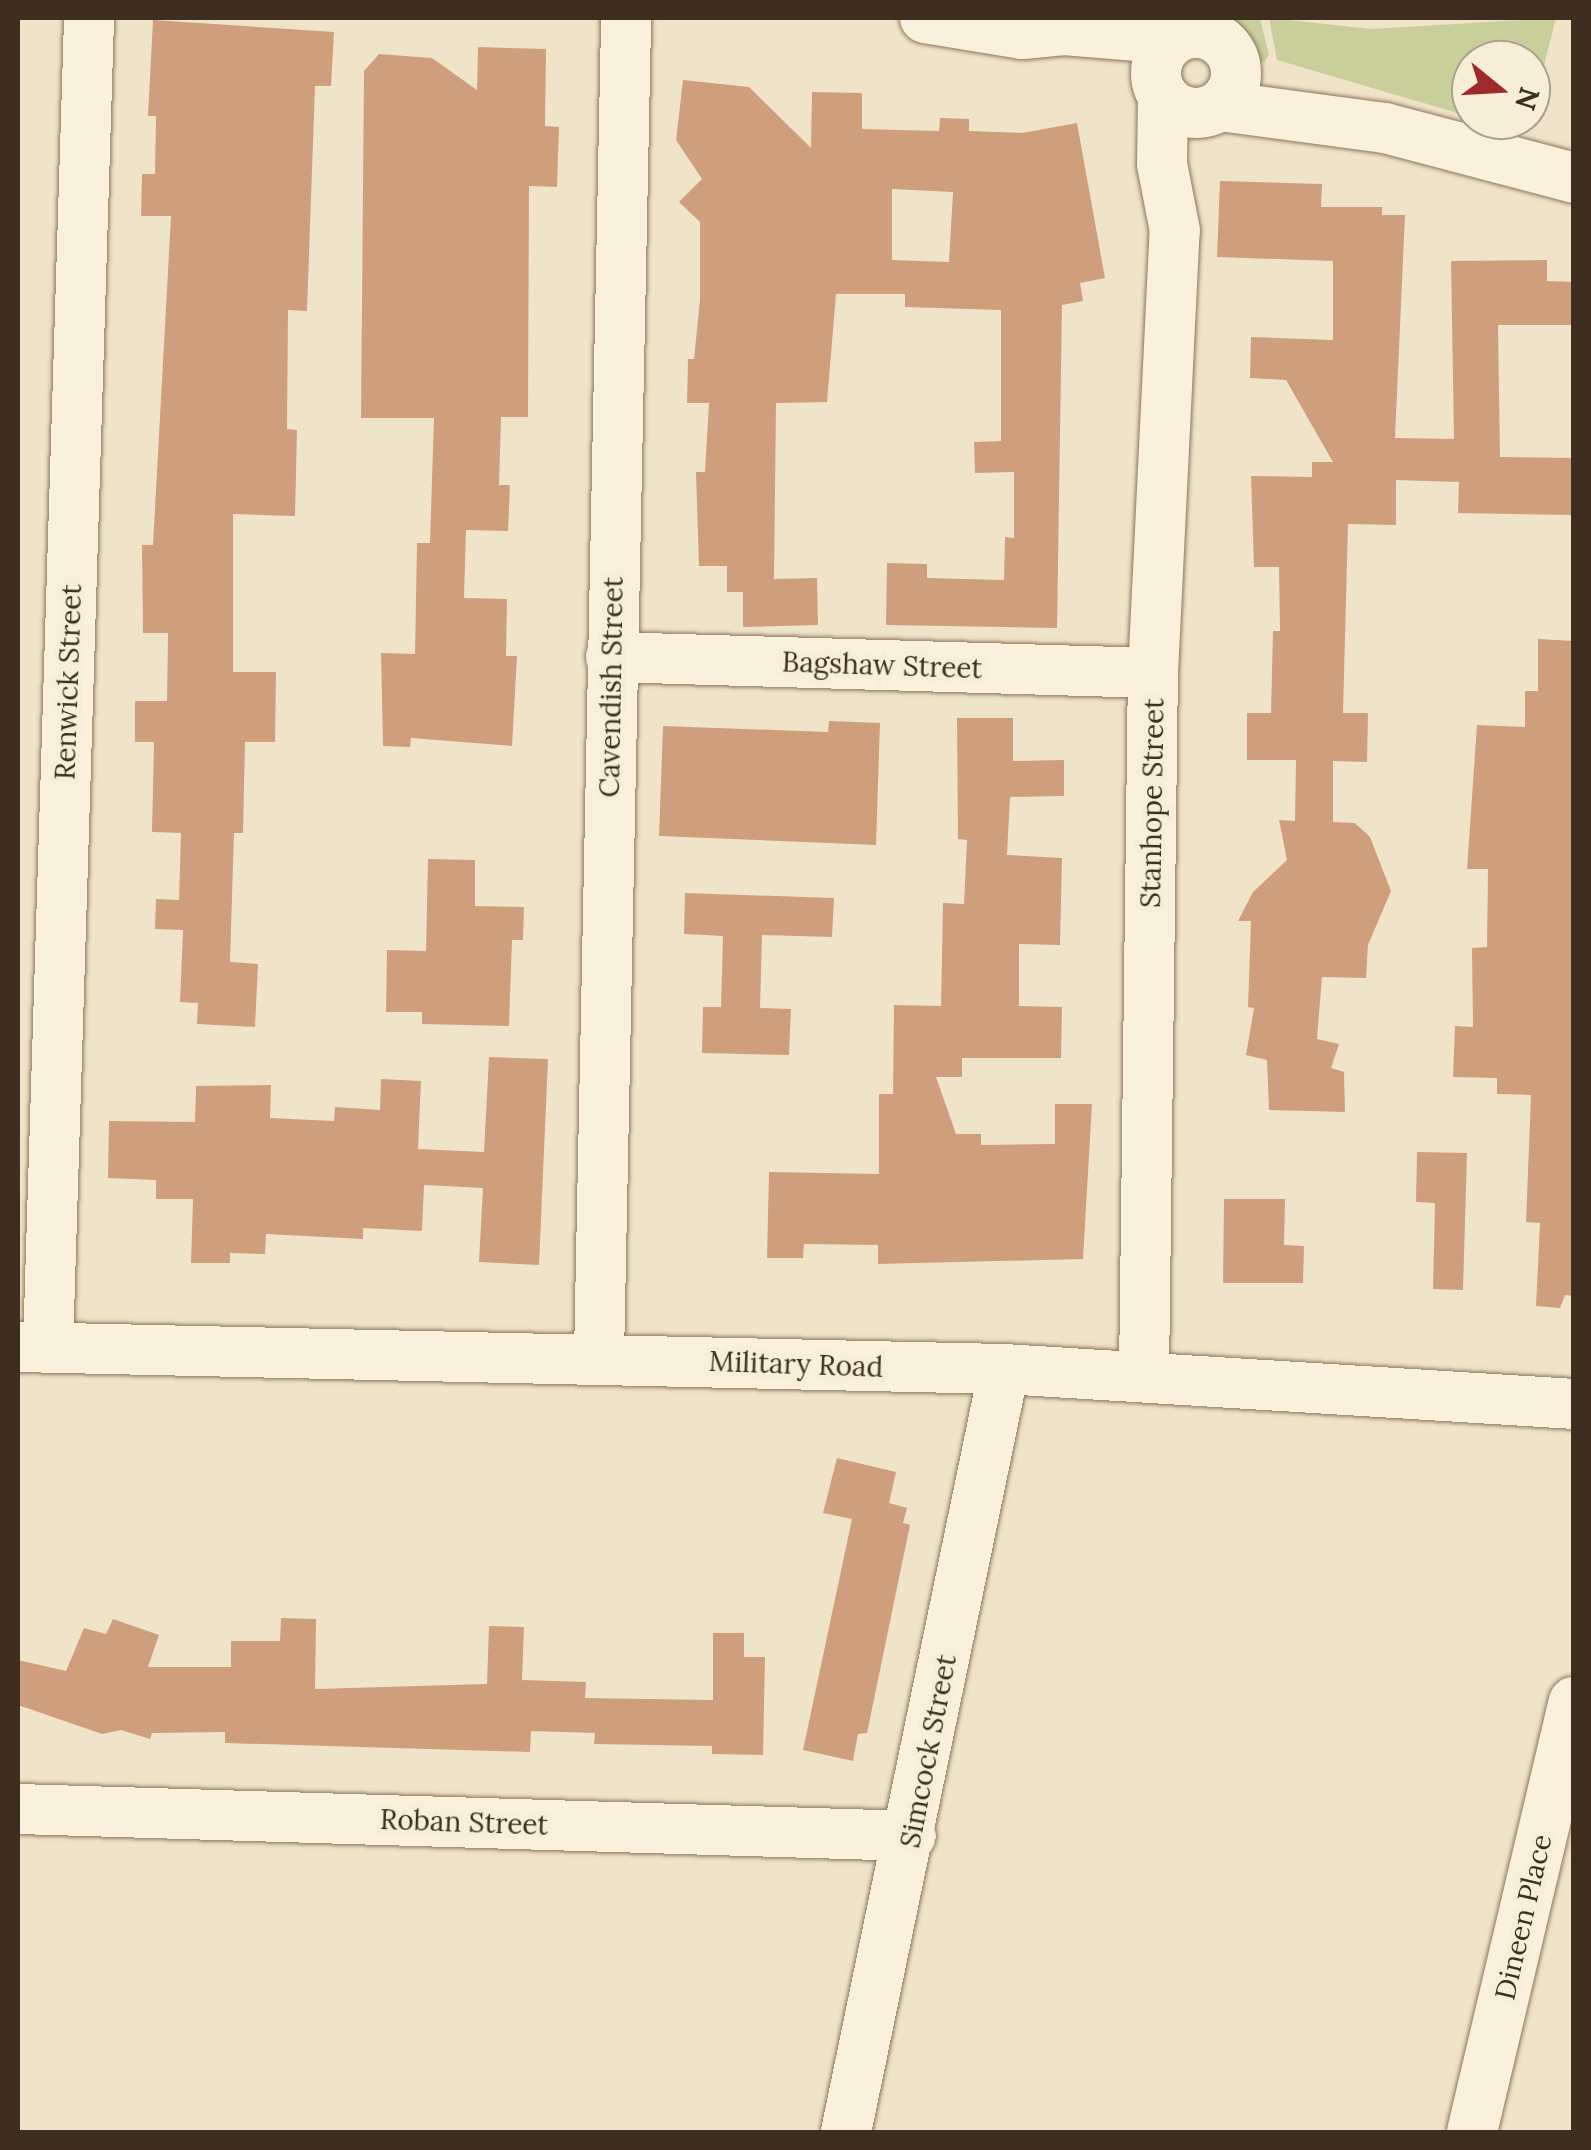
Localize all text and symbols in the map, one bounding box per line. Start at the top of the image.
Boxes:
north arrow [1451,40,1551,140]
text: N [1507,83,1548,115]
street label: Cavendish Street [592,576,630,798]
street label: Renwick Street [48,583,88,781]
street label: Bagshaw Street [781,645,983,685]
street label: Stanhope Street [1133,698,1171,908]
street label: Military Road [708,1344,884,1384]
street label: Simcock Street [893,1651,963,1851]
street label: Roban Street [379,1802,549,1842]
street label: Dineen Place [1488,1831,1558,2003]

